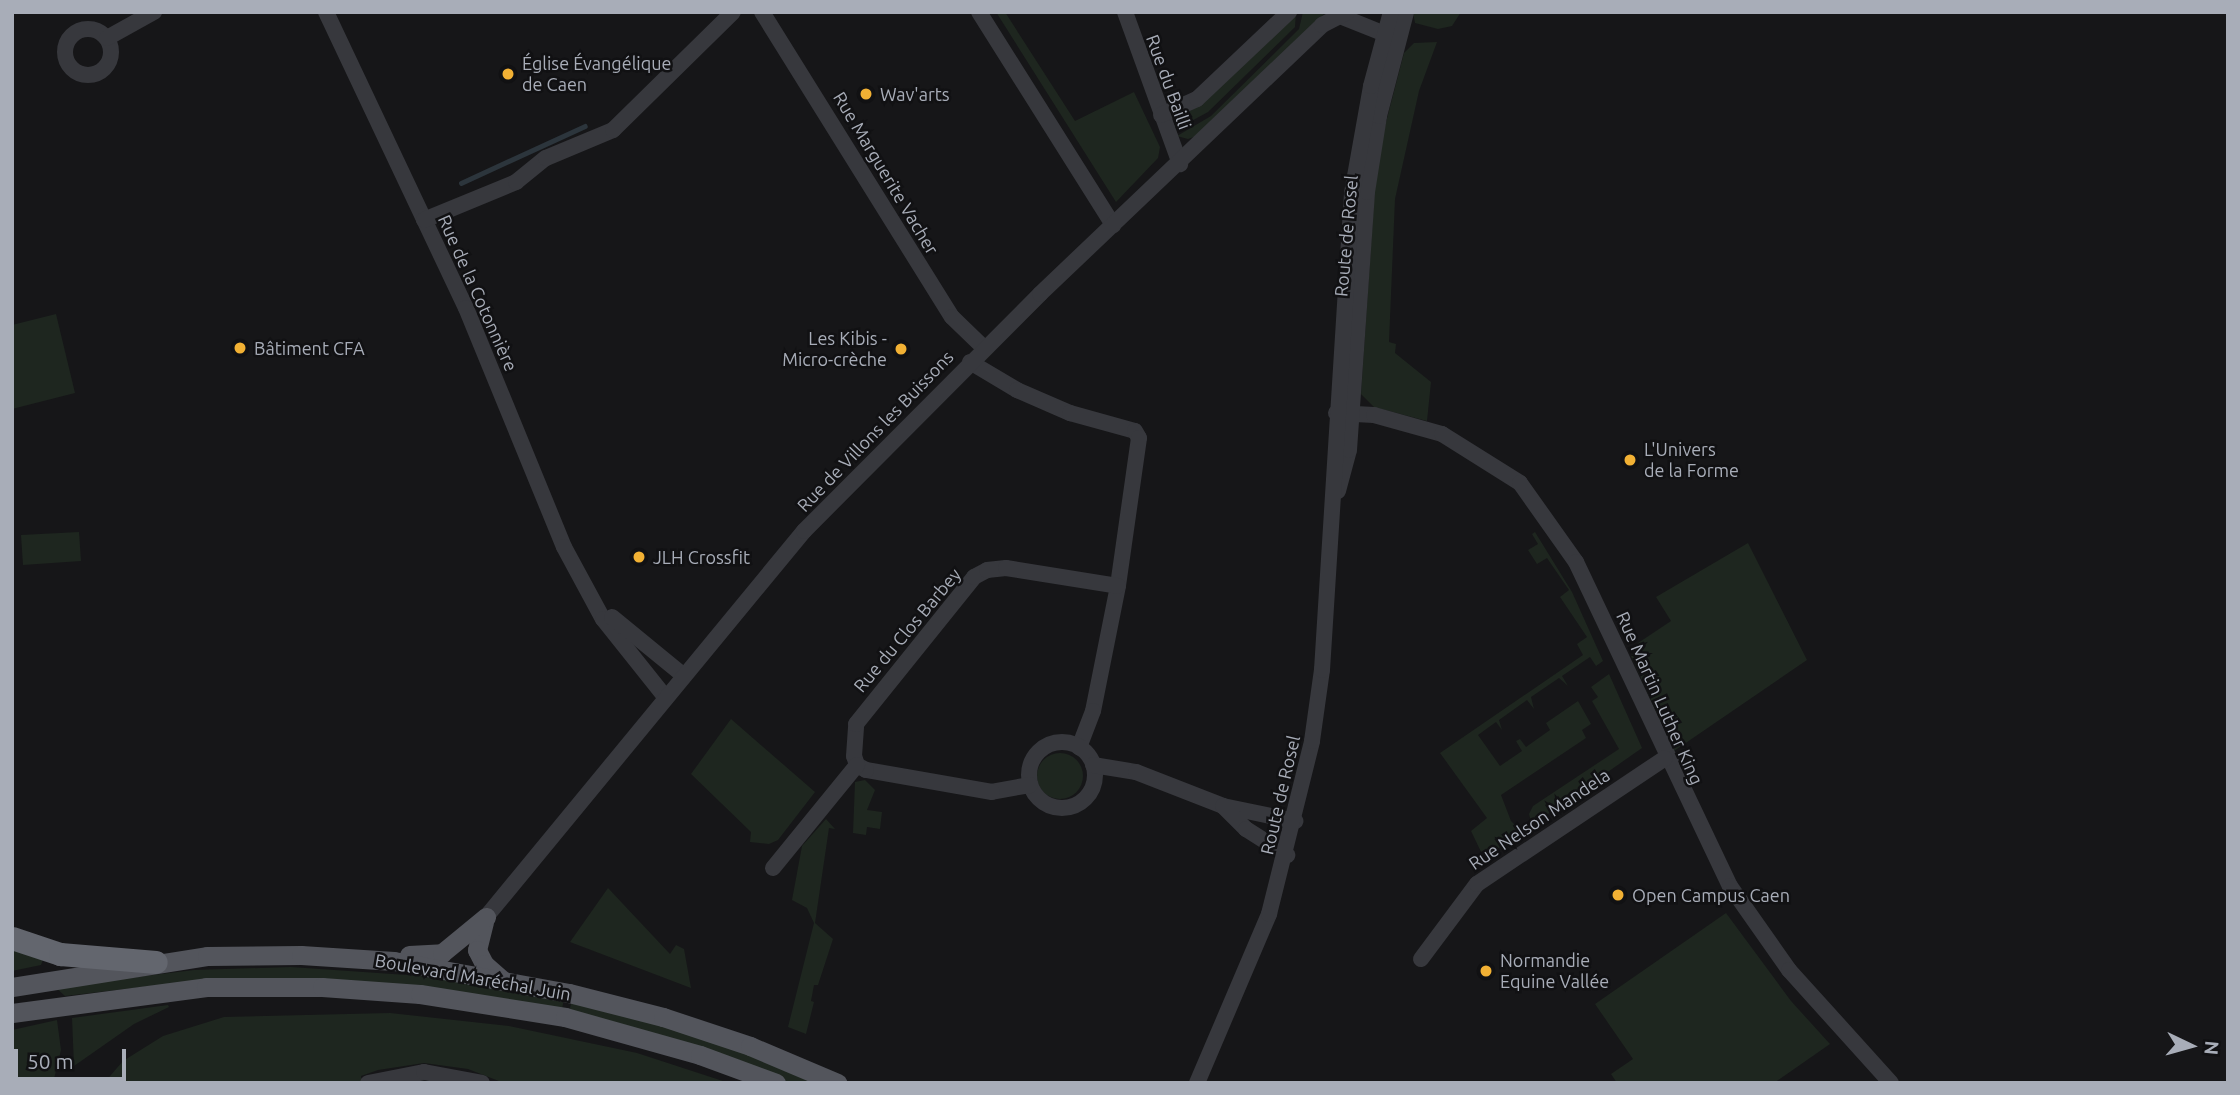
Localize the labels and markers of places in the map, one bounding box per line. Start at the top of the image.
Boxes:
place label: Église Évangélique de Caen [522,53,671,96]
marker: Église Évangélique de Caen [500,66,516,82]
place label: Wav'arts [880,83,950,105]
marker: Wav'arts [858,86,874,102]
place label: Les Kibis - Micro-crèche [782,328,887,370]
place label: Bâtiment CFA [254,337,365,359]
marker: Bâtiment CFA [232,340,248,356]
marker: Les Kibis - Micro-crèche [893,341,909,357]
place label: L'Univers de la Forme [1644,439,1739,482]
marker: L'Univers de la Forme [1622,452,1638,468]
place label: JLH Crossfit [653,546,750,568]
marker: JLH Crossfit [631,549,647,565]
place label: Open Campus Caen [1632,884,1790,906]
marker: Open Campus Caen [1610,887,1626,903]
place label: Normandie Equine Vallée [1500,950,1609,992]
marker: Normandie Equine Vallée [1478,963,1494,979]

